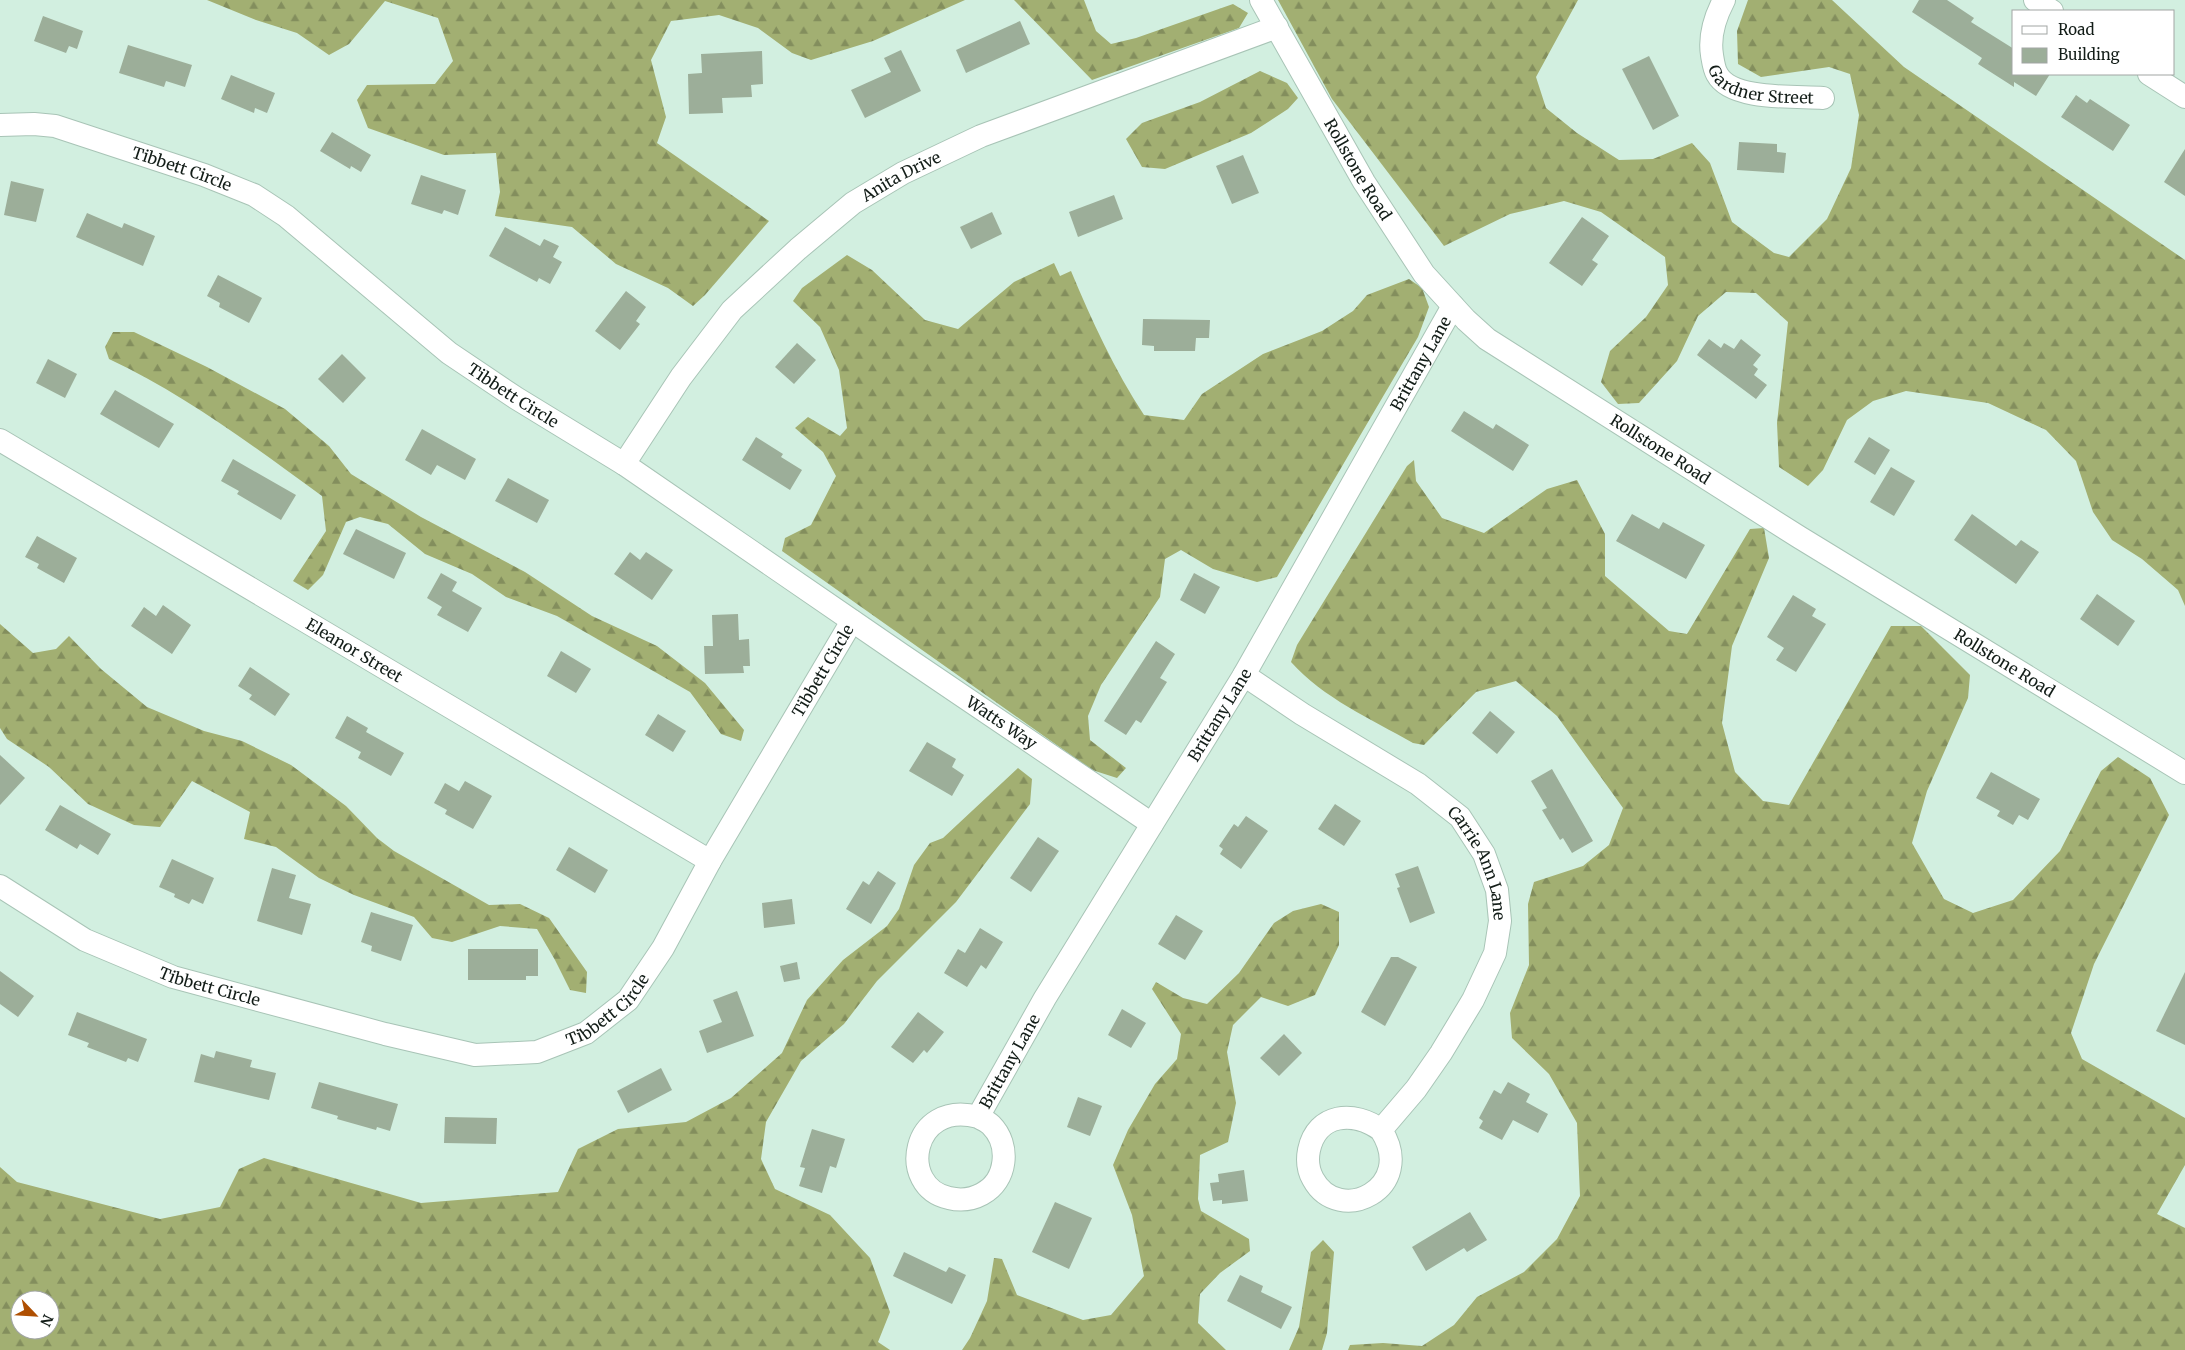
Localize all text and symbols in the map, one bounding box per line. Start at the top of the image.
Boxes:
legend [2012,10,2175,75]
text: Road [2058,20,2094,39]
text: Building [2058,45,2120,64]
street label: Gardner Street [1704,62,1815,108]
street label: Rollstone Road [1320,115,1396,224]
street label: Tibbett Circle [130,142,235,195]
street label: Anita Drive [857,147,944,206]
street label: Brittany Lane [1386,313,1455,414]
street label: Tibbett Circle [464,359,562,432]
street label: Rollstone Road [1607,410,1715,488]
street label: Eleanor Street [302,614,407,687]
street label: Tibbett Circle [788,621,858,720]
street label: Rollstone Road [1950,624,2059,701]
street label: Brittany Lane [1183,665,1256,765]
street label: Watts Way [962,691,1041,754]
street label: Carrie Ann Lane [1444,801,1510,921]
street label: Tibbett Circle [156,962,262,1010]
street label: Tibbett Circle [563,970,653,1050]
street label: Brittany Lane [975,1010,1044,1112]
north arrow [10,1290,60,1340]
text: N [36,1312,57,1329]

